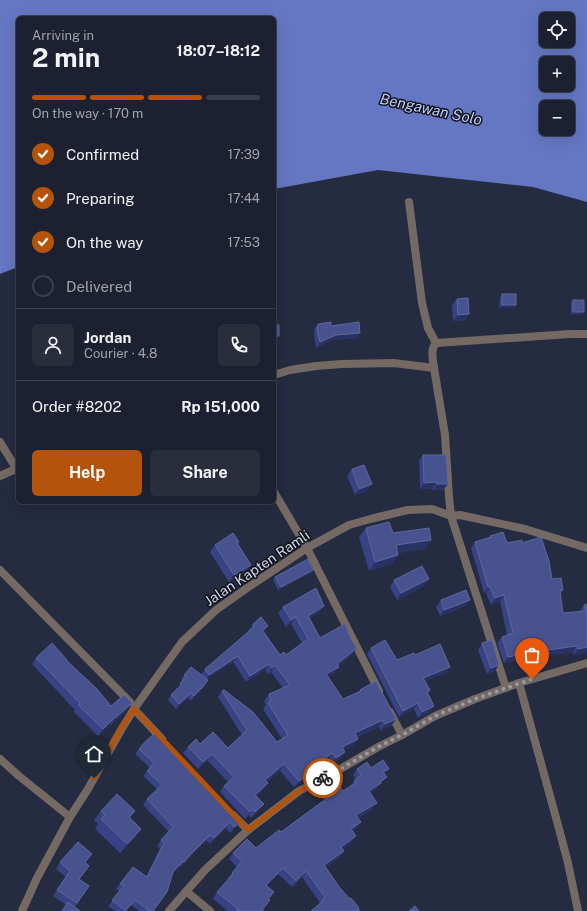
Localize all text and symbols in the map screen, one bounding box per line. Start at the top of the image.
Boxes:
map controls [539,12,575,136]
button: locate [539,12,575,48]
text: Arriving in [32,28,94,43]
text: 2 min [32,42,100,73]
text: 18:07–18:12 [176,42,260,59]
button: + [539,56,575,92]
water label: Bengawan Solo [378,90,484,128]
button: − [539,100,575,136]
text: On the way · 170 m [32,106,143,121]
icon: check [32,143,54,165]
text: Confirmed [66,146,139,163]
text: 17:39 [228,147,260,162]
icon: check [32,187,54,209]
text: Preparing [66,190,135,207]
text: 17:44 [228,191,260,206]
icon: check [32,231,54,253]
text: On the way [66,234,143,251]
text: 17:53 [227,235,260,250]
text: Delivered [66,278,132,295]
button: person [32,324,74,366]
button: phone [218,324,260,366]
text: Jordan [84,329,131,346]
text: Courier · 4.8 [84,346,157,361]
text: Order #8202 [32,398,121,415]
text: Rp 151,000 [181,398,260,415]
button: Help [32,450,142,496]
button: Share [150,450,260,496]
street label: Jalan Kapten Ramli [201,527,313,609]
pin [515,638,549,679]
icon: bag [521,644,543,666]
pin [77,737,111,778]
icon: home [83,743,105,765]
courier [303,758,343,798]
icon: bike [312,767,334,789]

